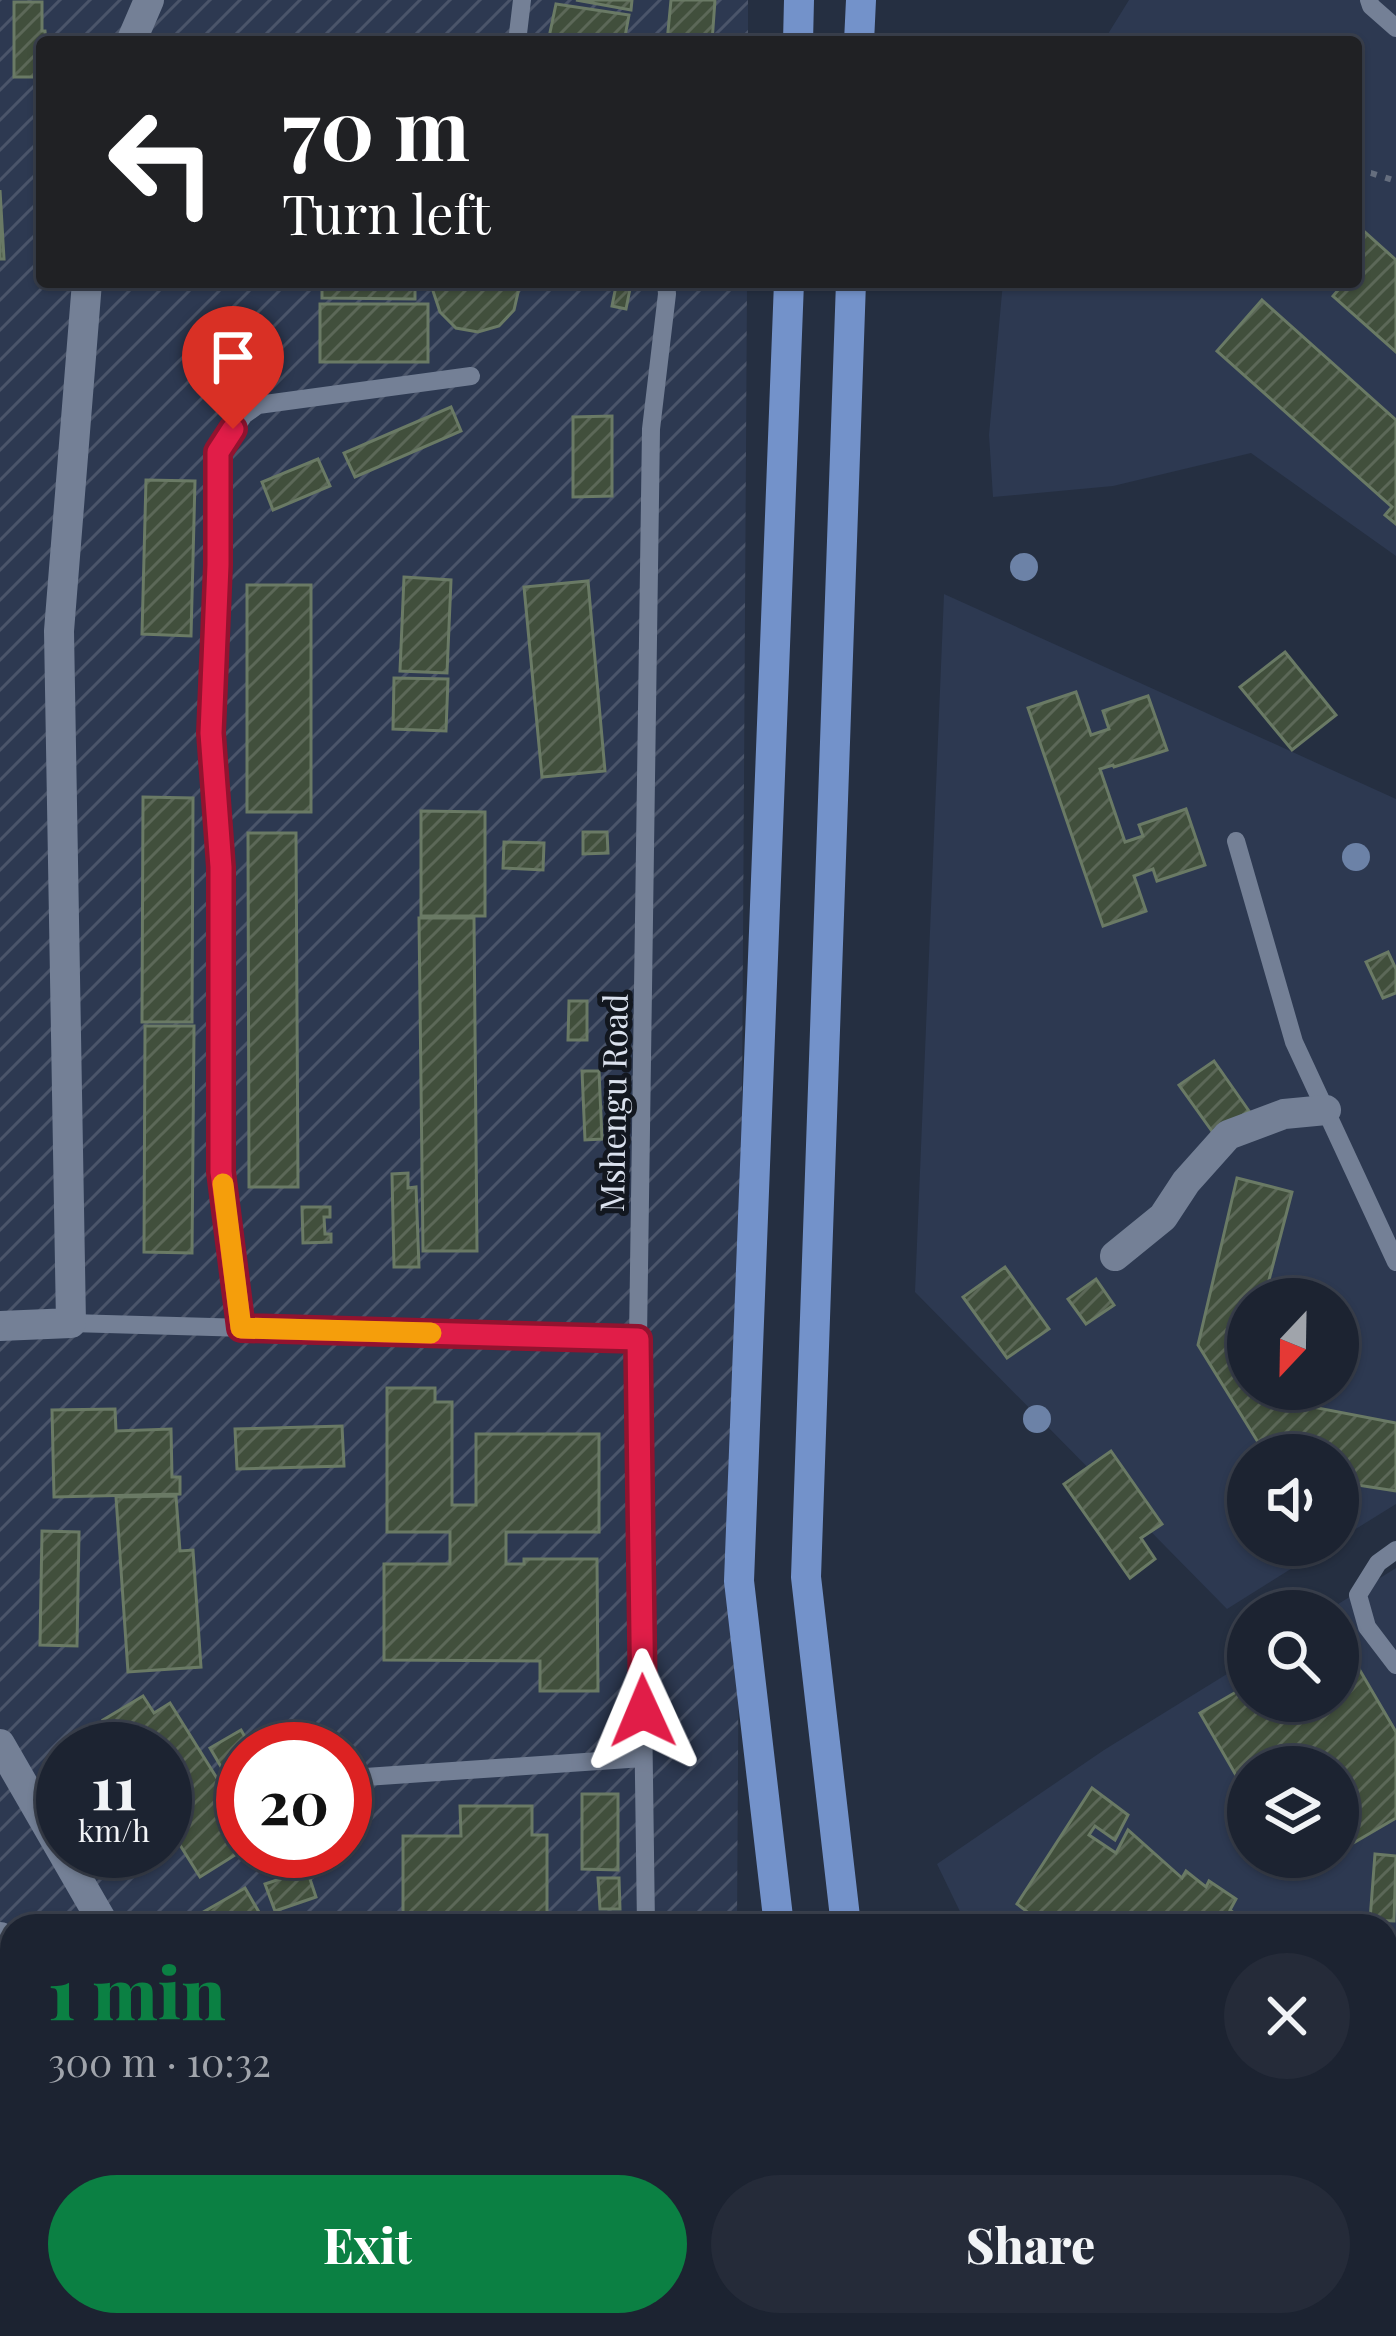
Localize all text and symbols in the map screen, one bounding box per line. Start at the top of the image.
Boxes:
text: 70 m [282,70,470,182]
icon: left [84,84,240,240]
text: Turn left [282,177,491,249]
pin [182,306,284,429]
icon: arrive [200,324,266,390]
street label: Mshengu Road [588,993,636,1213]
north arrow [1227,1278,1359,1410]
map controls [1227,1278,1359,1878]
button: sound [1227,1434,1359,1566]
button: search [1227,1590,1359,1722]
position arrow [580,1648,706,1774]
speed limit sign: 20 [216,1722,372,1878]
text: 11 [91,1745,137,1825]
button: layers [1227,1746,1359,1878]
text: km/h [78,1810,150,1850]
text: 1 min [48,1942,226,2038]
button: close [1224,1953,1350,2079]
text: 300 m · 10:32 [48,2035,271,2087]
button: Exit [48,2175,687,2313]
button: Share [711,2175,1350,2313]

